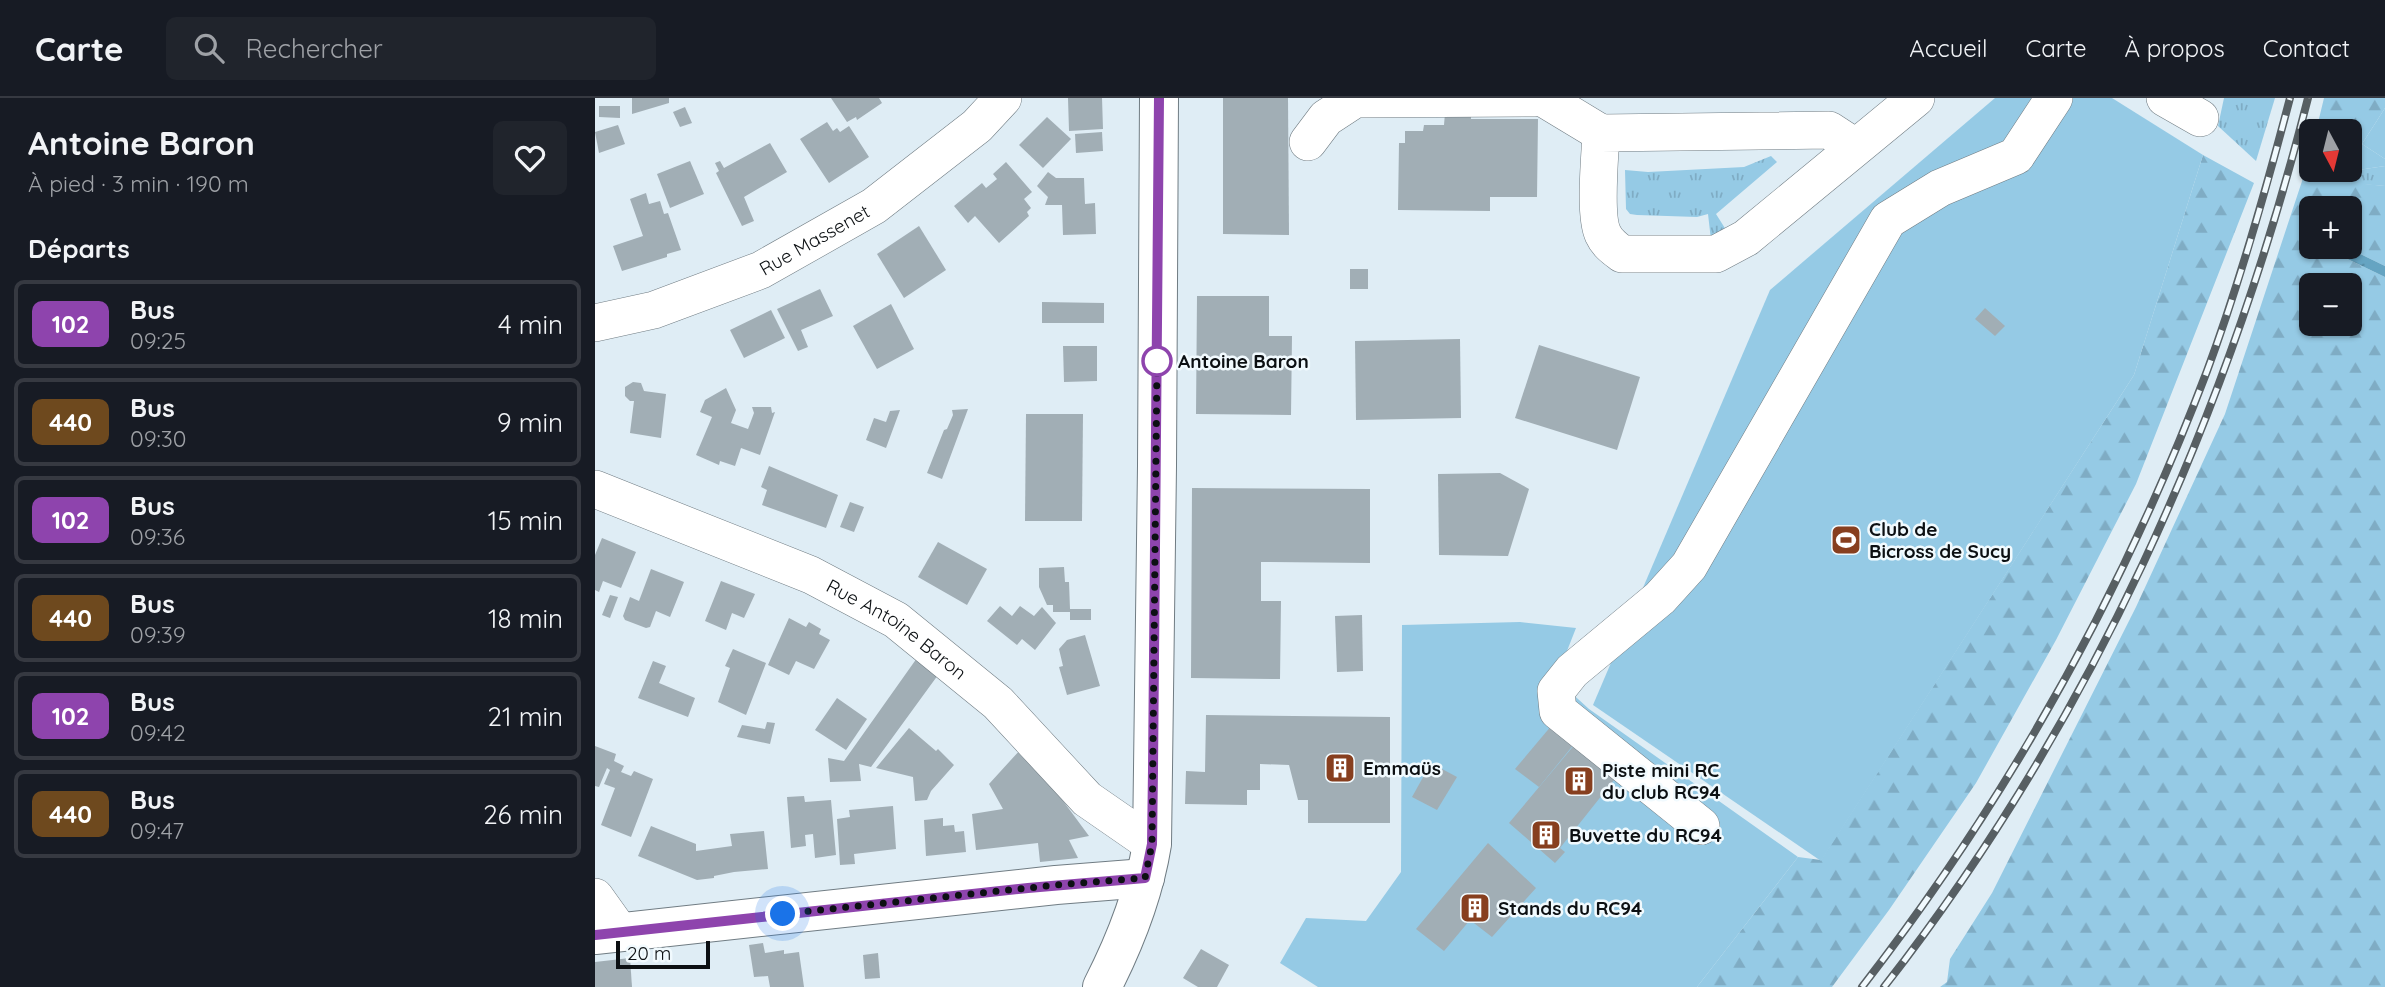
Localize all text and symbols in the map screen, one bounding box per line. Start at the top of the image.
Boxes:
search box [166,17,656,80]
text: Carte [35,28,124,69]
icon: search [190,29,228,67]
text: Rechercher [246,32,383,65]
text: Accueil [1909,33,1988,63]
text: Carte [2026,33,2087,63]
text: À propos [2125,33,2225,63]
text: Contact [2263,33,2350,63]
north arrow [2299,119,2363,182]
map controls [2299,119,2362,336]
button: heart [493,121,567,195]
text: Antoine Baron [28,122,255,163]
text: À pied · 3 min · 190 m [28,169,249,198]
button: + [2299,196,2362,259]
street label: Rue Massenet [755,199,874,281]
text: Départs [28,232,130,265]
button: − [2299,273,2362,336]
text: Bus [130,293,175,326]
text: 4 min [498,308,563,341]
text: 102 [52,309,89,339]
text: 09:25 [130,326,186,355]
marker: Antoine Baron [1142,346,1172,376]
place label: Antoine Baron [1178,349,1309,373]
text: Bus [130,391,175,424]
text: 9 min [497,406,563,439]
text: 440 [49,407,92,437]
text: 09:30 [130,424,187,453]
text: Bus [130,489,175,522]
text: 15 min [488,504,563,537]
text: 102 [52,505,89,535]
place label: Club de Bicross de Sucy [1869,517,2011,563]
text: 09:36 [130,522,185,551]
sports icon: Club de Bicross de Sucy [1829,523,1863,557]
street label: Rue Antoine Baron [822,573,972,685]
text: Bus [130,587,175,620]
text: 18 min [488,602,563,635]
text: 440 [49,603,92,633]
text: 09:39 [130,620,186,649]
text: Bus [130,685,175,718]
text: 21 min [488,700,563,733]
text: 102 [52,701,89,731]
text: 09:42 [130,718,186,747]
building icon: Emmaüs [1323,751,1357,785]
place label: Emmaüs [1363,756,1441,780]
place label: Piste mini RC du club RC94 [1602,758,1721,804]
building icon: Piste mini RC du club RC94 [1562,764,1596,798]
text: Bus [130,783,175,816]
text: 26 min [483,798,563,831]
text: 440 [49,799,92,829]
text: 09:47 [130,816,184,845]
building icon: Buvette du RC94 [1529,818,1563,852]
place label: Buvette du RC94 [1569,823,1722,847]
building icon: Stands du RC94 [1458,891,1492,925]
your location [765,896,800,931]
place label: Stands du RC94 [1498,896,1642,920]
scale bar [616,938,711,970]
text: 20 m [627,941,671,965]

